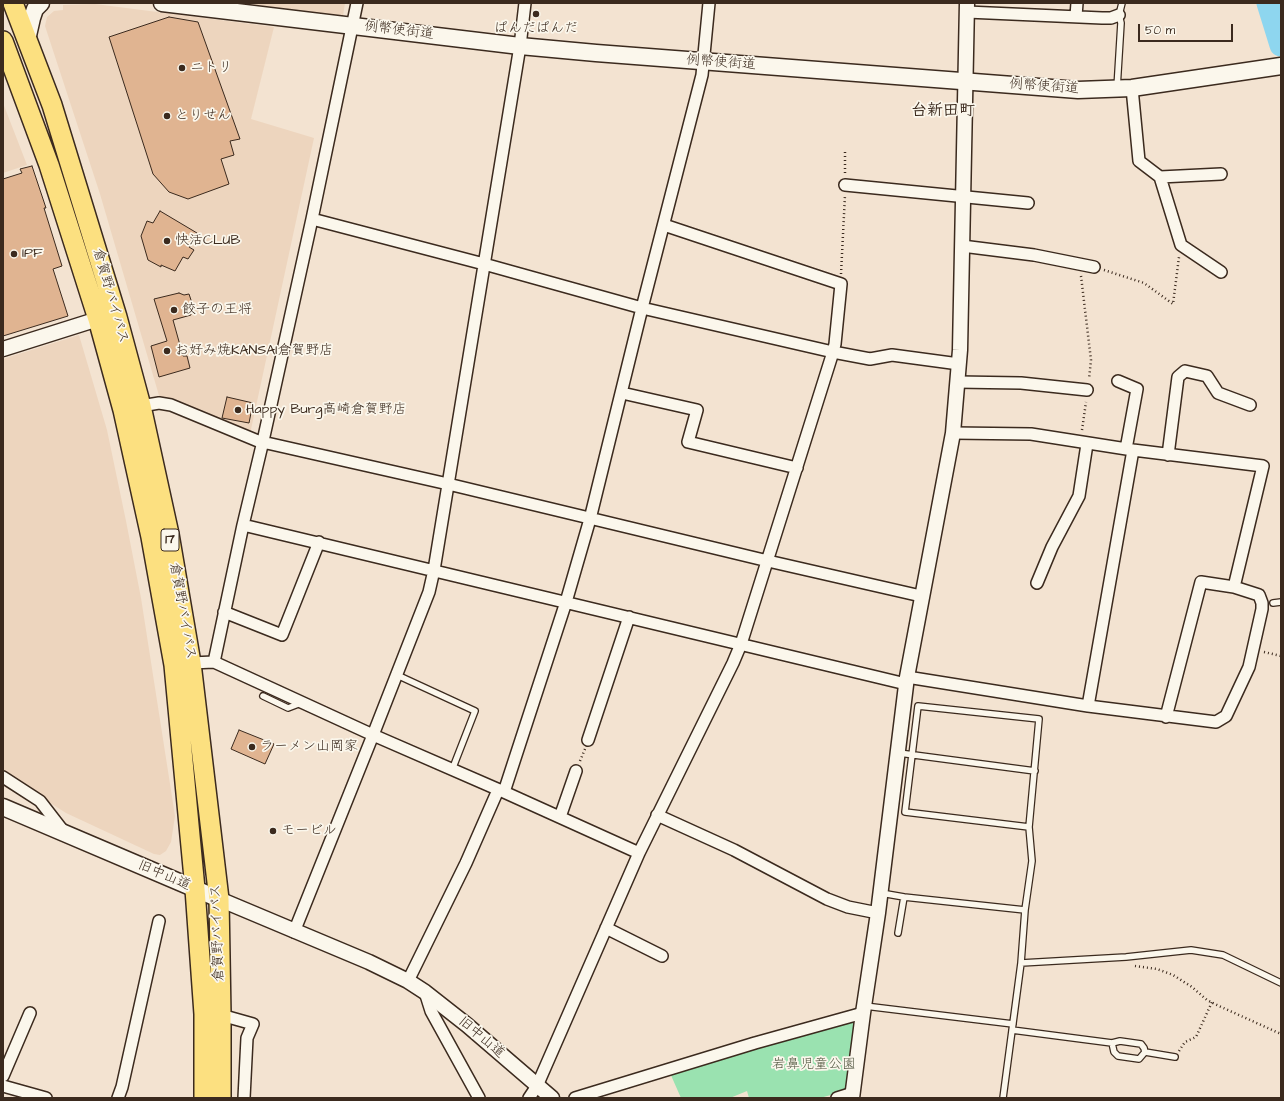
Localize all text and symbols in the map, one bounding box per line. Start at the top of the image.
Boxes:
marker: ぱんだぱんだ [531,9,541,19]
scale bar [1140,16,1235,42]
street label: 例幣使街道 [363,18,435,44]
place label: ぱんだぱんだ [494,21,578,37]
text: 50 m [1145,22,1175,39]
street label: 例幣使街道 [685,52,757,74]
place label: ニトリ [190,60,232,76]
marker: ニトリ [177,63,187,73]
street label: 例幣使街道 [1008,76,1080,98]
district label: 台新田町 [911,102,975,122]
place label: とりせん [175,108,231,124]
marker: とりせん [162,111,172,121]
place label: 快活CLUB [175,233,240,249]
marker: 快活CLUB [162,236,172,246]
place label: IPF [22,246,43,262]
street label: 倉賀野バイパス [88,247,132,345]
marker: IPF [9,249,19,259]
place label: 餃子の王将 [182,302,252,318]
marker: 餃子の王将 [169,305,179,315]
place label: お好み焼KANSAI倉賀野店 [175,343,333,359]
marker: お好み焼KANSAI倉賀野店 [162,346,172,356]
place label: Happy Burg高崎倉賀野店 [246,402,406,418]
marker: Happy Burg高崎倉賀野店 [233,405,243,415]
road number: 17 [161,529,179,551]
street label: 倉賀野バイパス [165,561,199,661]
place label: ラーメン山岡家 [260,739,358,755]
marker: ラーメン山岡家 [247,742,257,752]
place label: モービル [281,823,337,839]
marker: モービル [268,826,278,836]
street label: 旧中山道 [135,857,193,895]
street label: 倉賀野バイパス [208,884,228,982]
street label: 旧中山道 [454,1014,508,1062]
park label: 岩鼻児童公園 [772,1057,856,1073]

